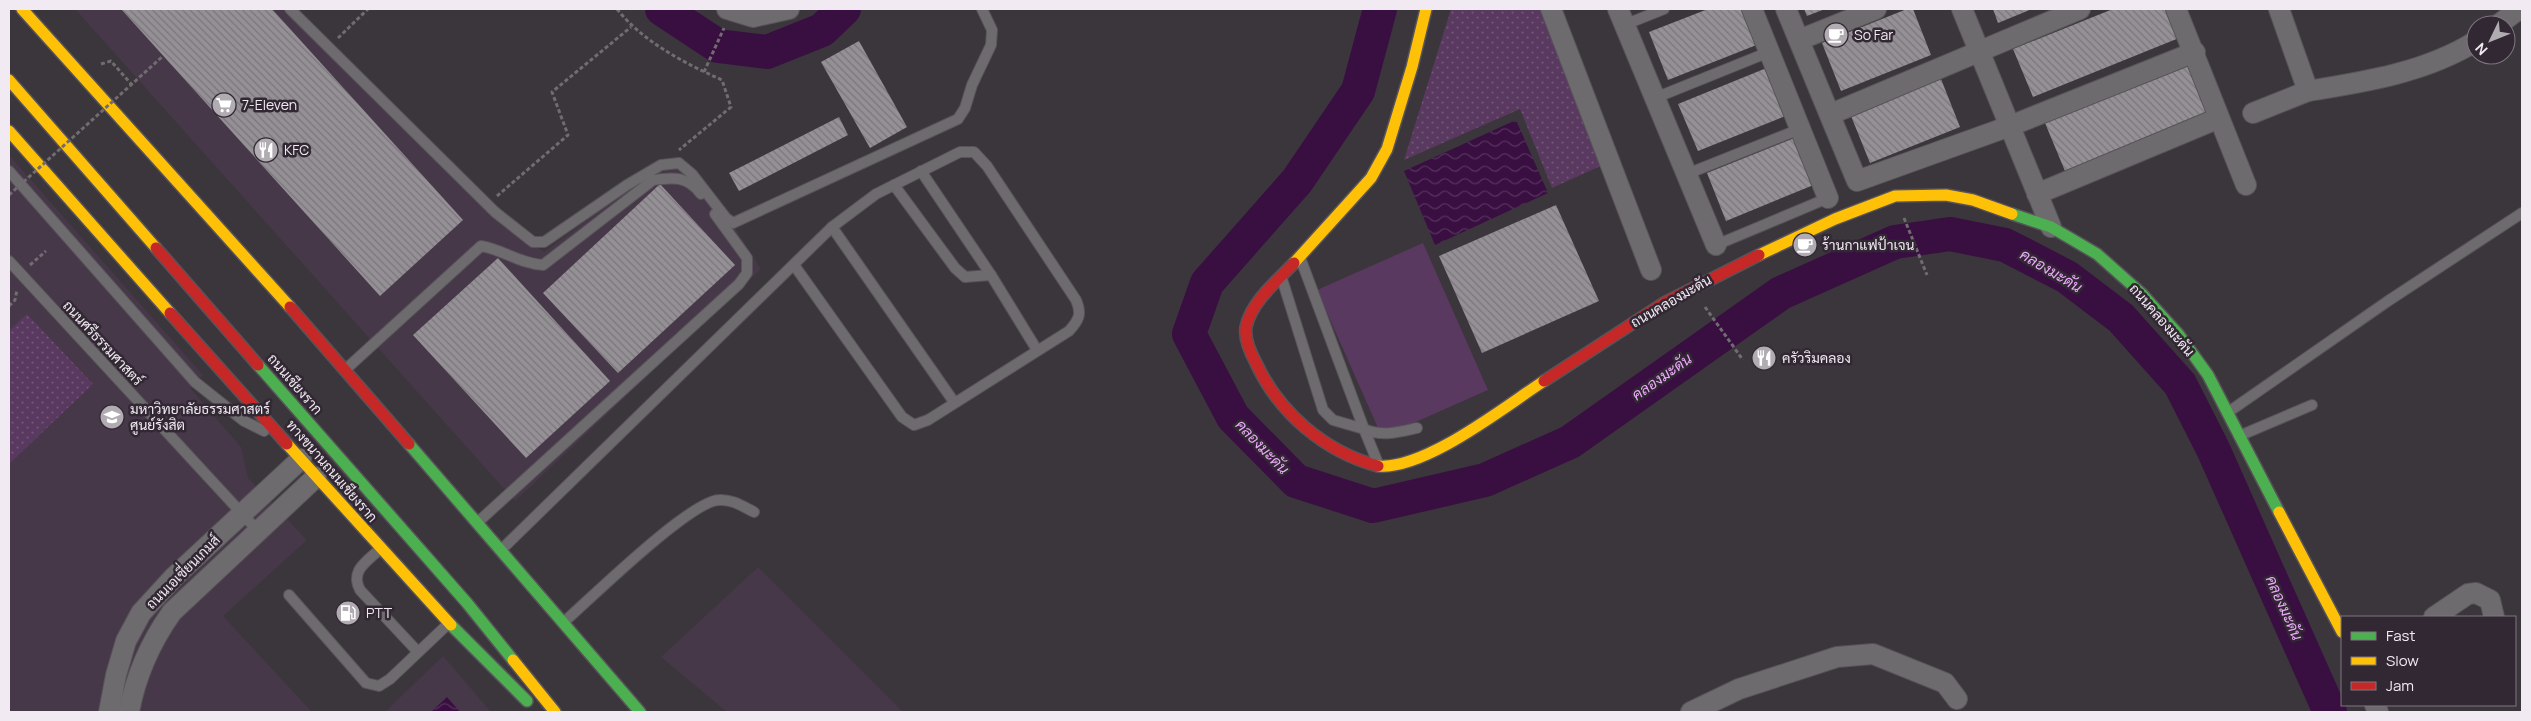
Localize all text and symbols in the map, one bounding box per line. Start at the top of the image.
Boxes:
north arrow [2466,15,2516,65]
cafe icon: So Far [1823,22,1849,48]
place label: So Far [1854,25,1893,44]
text: N [2471,39,2492,59]
supermarket icon: 7-Eleven [211,92,237,118]
place label: 7-Eleven [242,95,297,114]
restaurant icon: KFC [253,137,279,163]
place label: KFC [284,140,309,159]
cafe icon: ร้านกาแฟป้าเจน [1792,232,1818,258]
place label: ร้านกาแฟป้าเจน [1822,235,1915,254]
water label: คลองมะดัน [2016,244,2087,298]
street label: ถนนคลองมะดัน [1627,270,1715,331]
street label: ถนนคลองมะดัน [2126,279,2199,360]
street label: ถนนศรีธรรมศาสตร์ [59,296,148,389]
restaurant icon: ครัวริมคลอง [1751,345,1777,371]
water label: คลองมะดัน [1627,348,1696,405]
place label: ครัวริมคลอง [1782,348,1851,367]
street label: ถนนเชียงราก [264,349,327,418]
place label: มหาวิทยาลัยธรรมศาสตร์ ศูนย์รังสิต [130,399,270,435]
school or university icon: มหาวิทยาลัยธรรมศาสตร์ ศูนย์รังสิต [99,404,125,430]
street label: ทางขนานถนนเชียงราก [283,415,382,526]
water label: คลองมะดัน [1231,415,1294,479]
street label: ถนนเอเซี่ยนเกมส์ [140,529,224,613]
water label: คลองมะดัน [2261,572,2308,644]
fuel station icon: PTT [335,600,361,626]
place label: PTT [366,603,393,622]
legend [2341,616,2516,706]
text: Fast [2386,625,2415,646]
text: Slow [2386,650,2419,671]
text: Jam [2386,675,2414,696]

